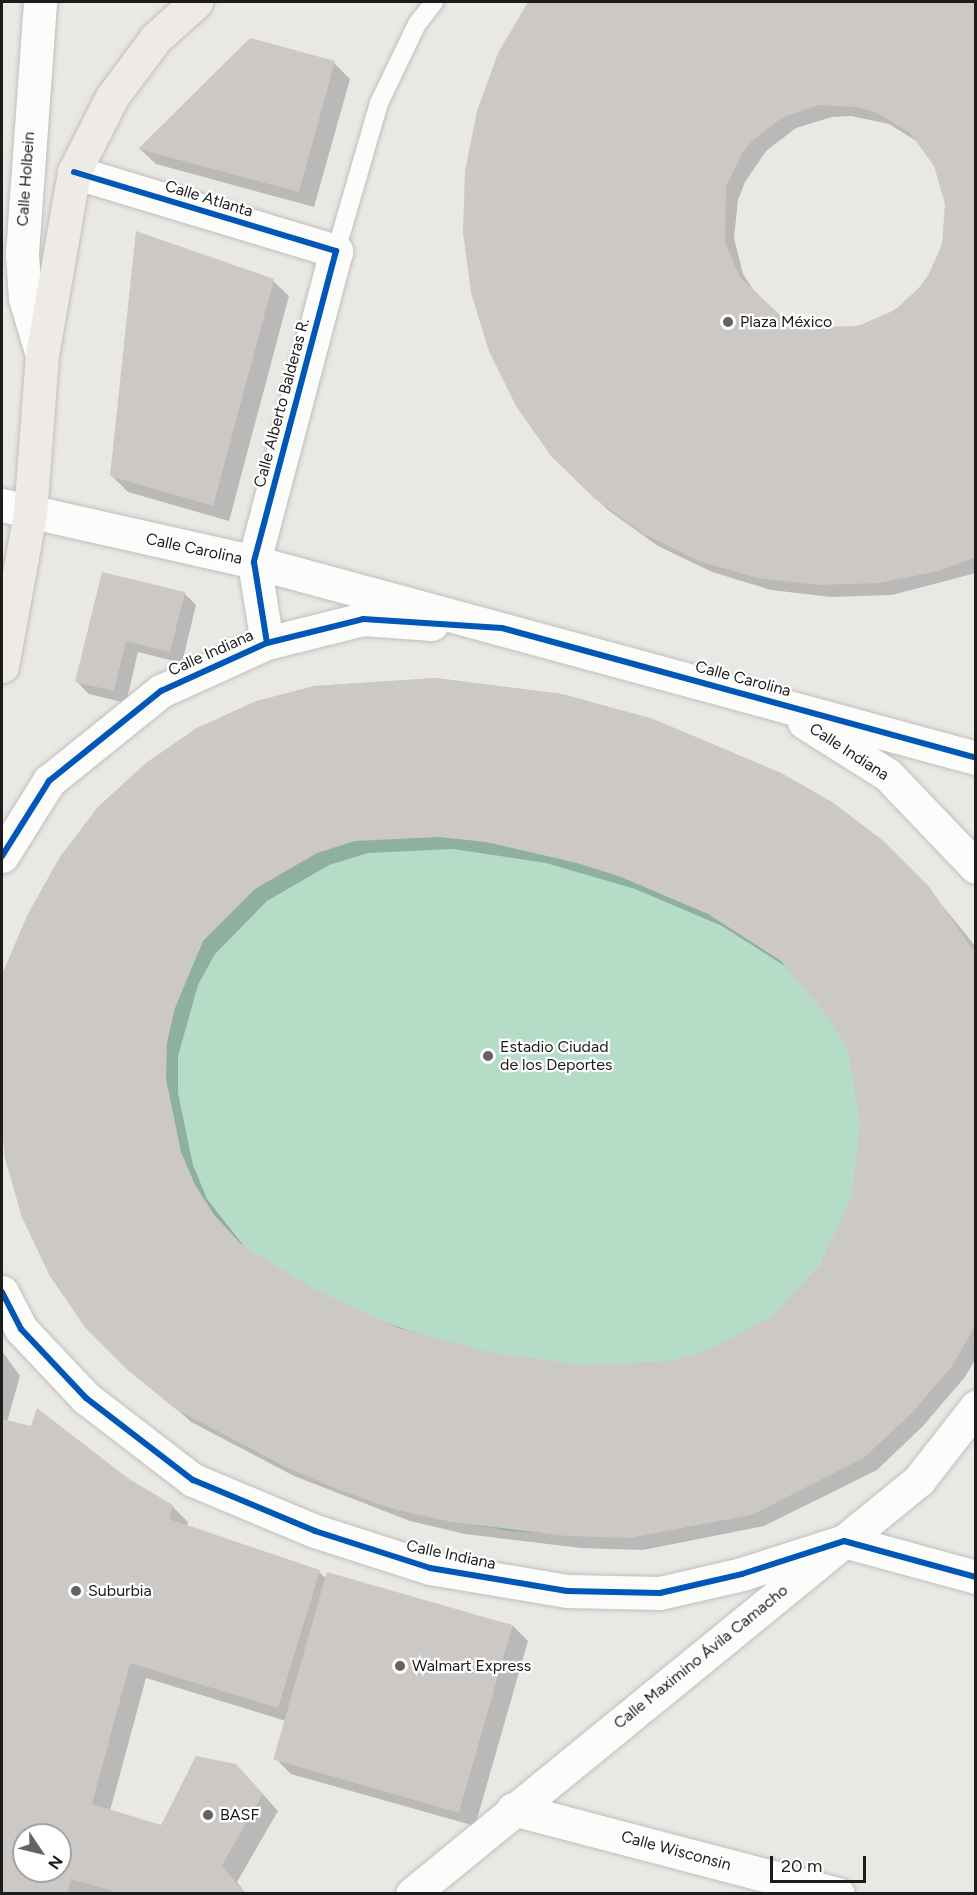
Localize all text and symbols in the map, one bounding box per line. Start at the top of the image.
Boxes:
street label: Calle Holbein [13,131,39,227]
street label: Calle Atlanta [163,177,255,221]
place label: Plaza México [740,312,832,332]
marker: Plaza México [721,315,735,329]
street label: Calle Alberto Balderas R. [250,316,314,490]
street label: Calle Carolina [144,529,244,569]
street label: Calle Indiana [166,626,256,680]
street label: Calle Carolina [693,657,793,701]
street label: Calle Indiana [806,719,892,785]
place label: Estadio Ciudad de los Deportes [500,1037,612,1075]
marker: Estadio Ciudad de los Deportes [481,1049,495,1063]
street label: Calle Indiana [404,1536,498,1574]
place label: Suburbia [88,1581,152,1601]
street label: Calle Maximino Ávila Camacho [610,1581,792,1733]
marker: Suburbia [69,1584,83,1598]
place label: Walmart Express [412,1656,531,1676]
marker: Walmart Express [393,1659,407,1673]
place label: BASF [220,1805,259,1825]
marker: BASF [201,1808,215,1822]
north arrow [12,1823,72,1883]
street label: Calle Wisconsin [619,1827,733,1875]
scale bar [773,1844,869,1882]
text: N [44,1852,67,1873]
text: 20 m [781,1855,822,1877]

